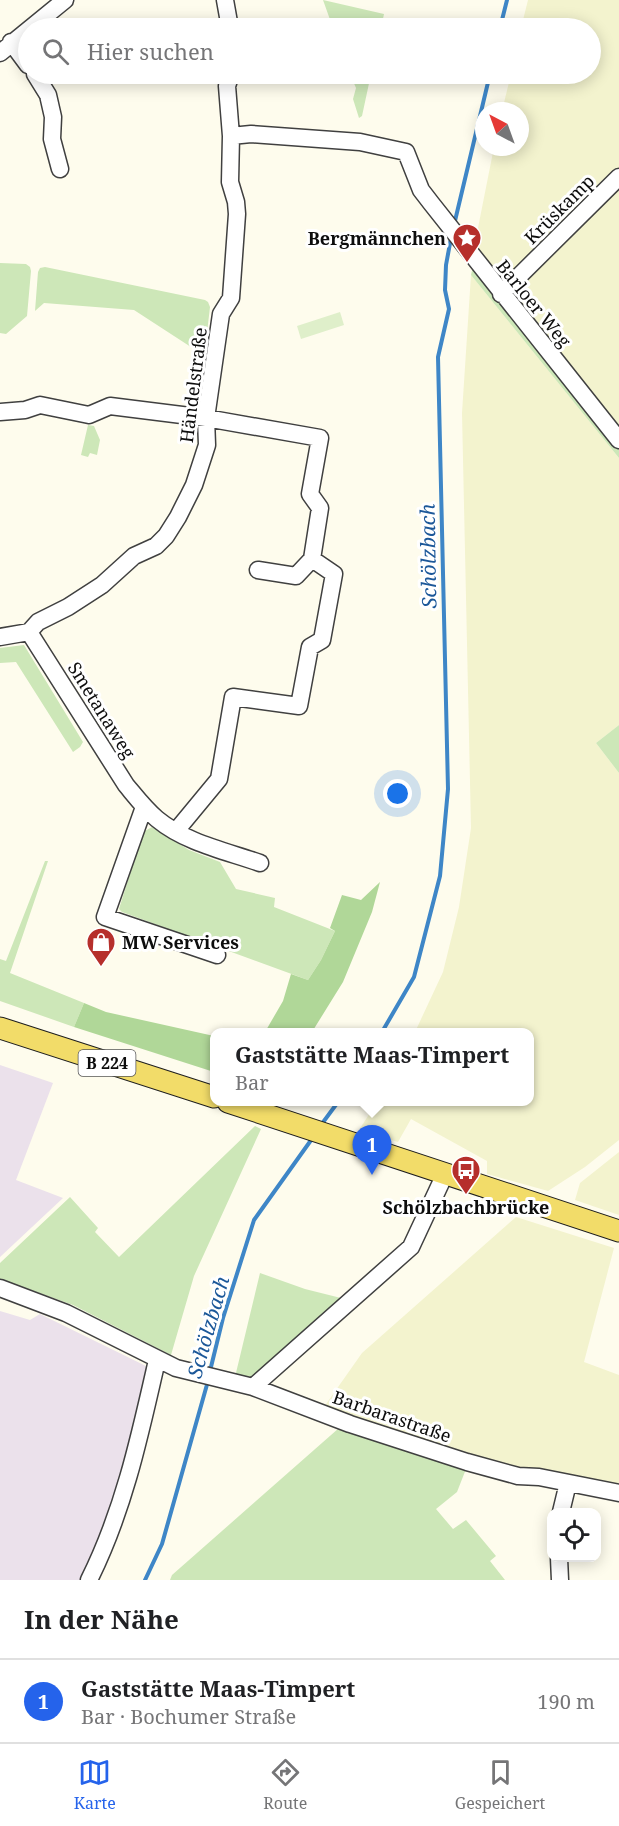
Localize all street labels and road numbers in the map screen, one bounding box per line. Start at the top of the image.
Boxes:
street label: Krüskamp [519,169,599,249]
street label: Barloer Weg [491,254,577,352]
street label: Händelstraße [174,326,212,444]
street label: Smetanaweg [63,657,141,763]
road number: B 224 [78,1050,136,1076]
street label: Barbarastraße [330,1384,454,1448]

